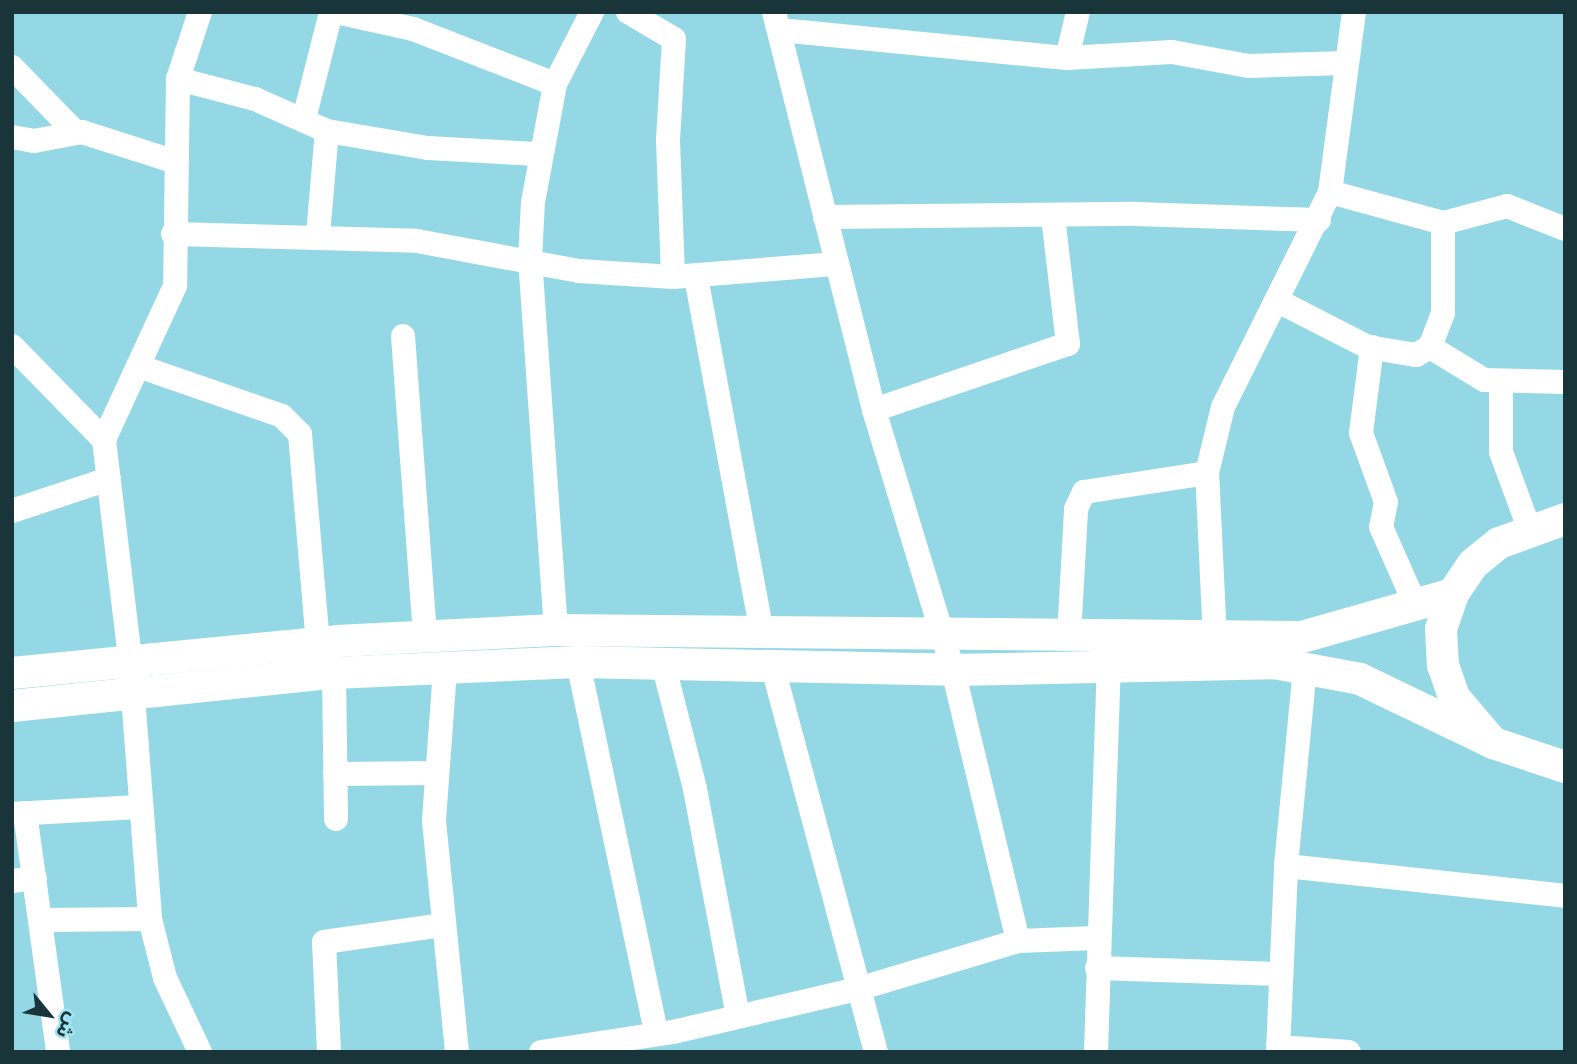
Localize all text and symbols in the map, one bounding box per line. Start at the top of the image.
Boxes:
north arrow [14,980,84,1050]
text: ش [51,1009,84,1043]

